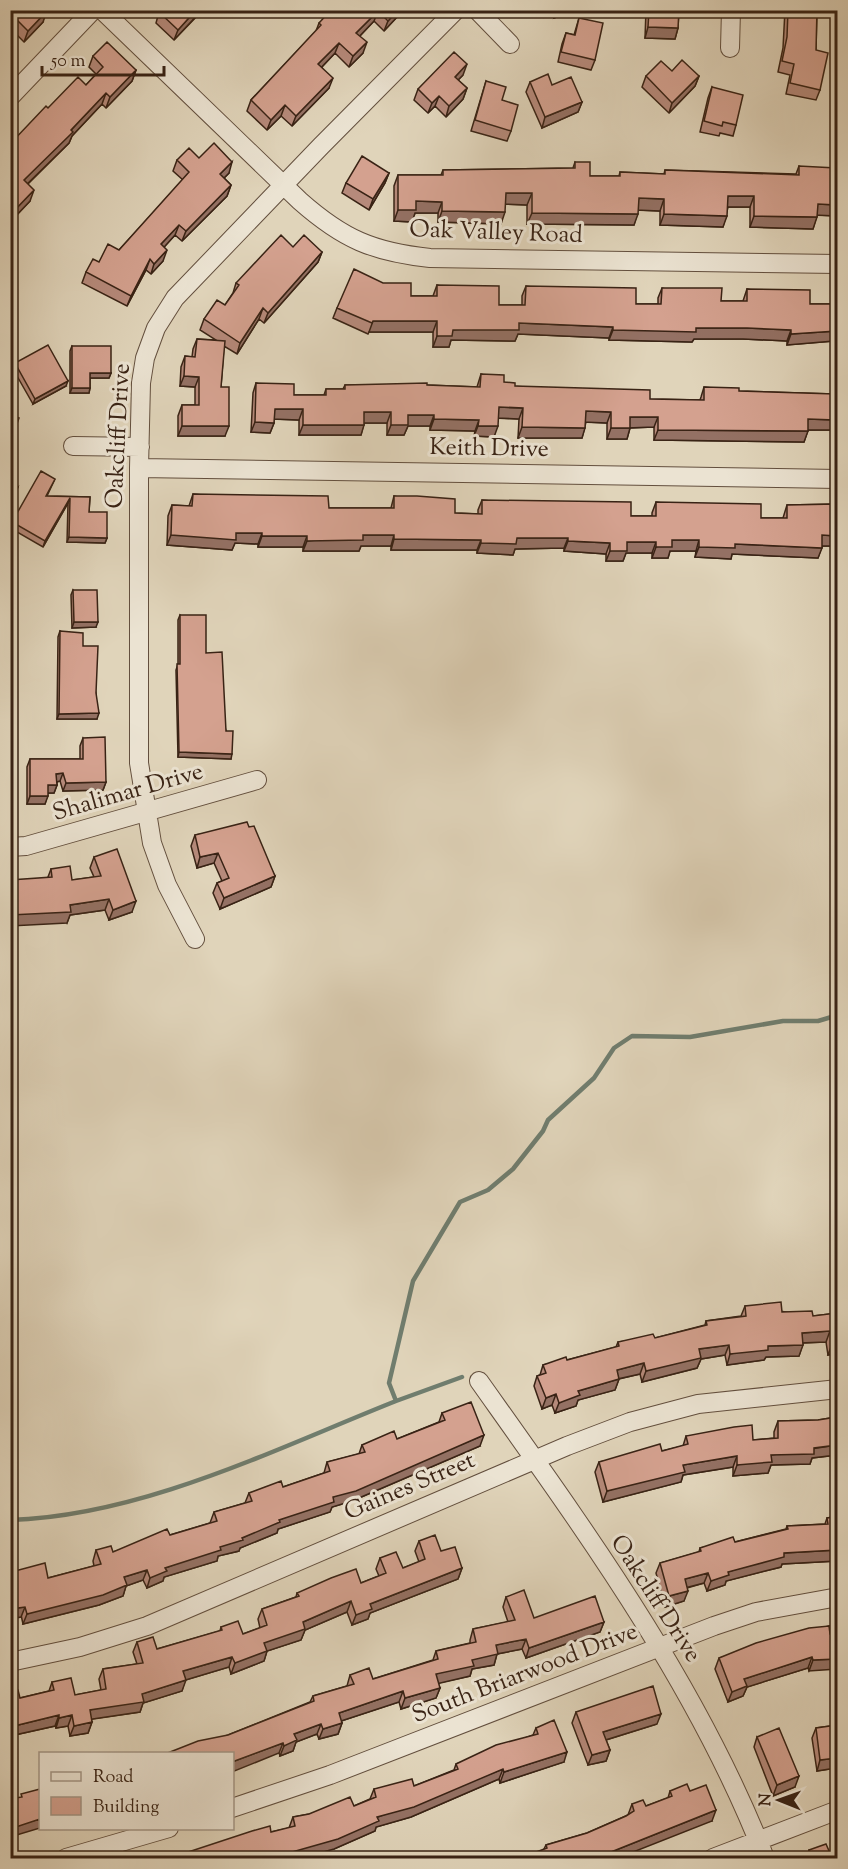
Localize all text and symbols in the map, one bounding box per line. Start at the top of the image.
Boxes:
scale bar [42,39,164,77]
text: 50 m [50,49,86,75]
street label: Oak Valley Road [409,213,584,253]
street label: Oakcliff Drive [98,362,140,510]
street label: Keith Drive [429,431,549,467]
street label: Shalimar Drive [49,755,207,831]
street label: Gaines Street [339,1444,481,1530]
street label: Oakcliff Drive [601,1529,709,1669]
street label: South Briarwood Drive [407,1615,643,1733]
legend [39,1752,234,1830]
text: Road [93,1765,133,1791]
north arrow [749,1770,809,1830]
text: N [755,1793,778,1806]
text: Building [93,1795,159,1821]

